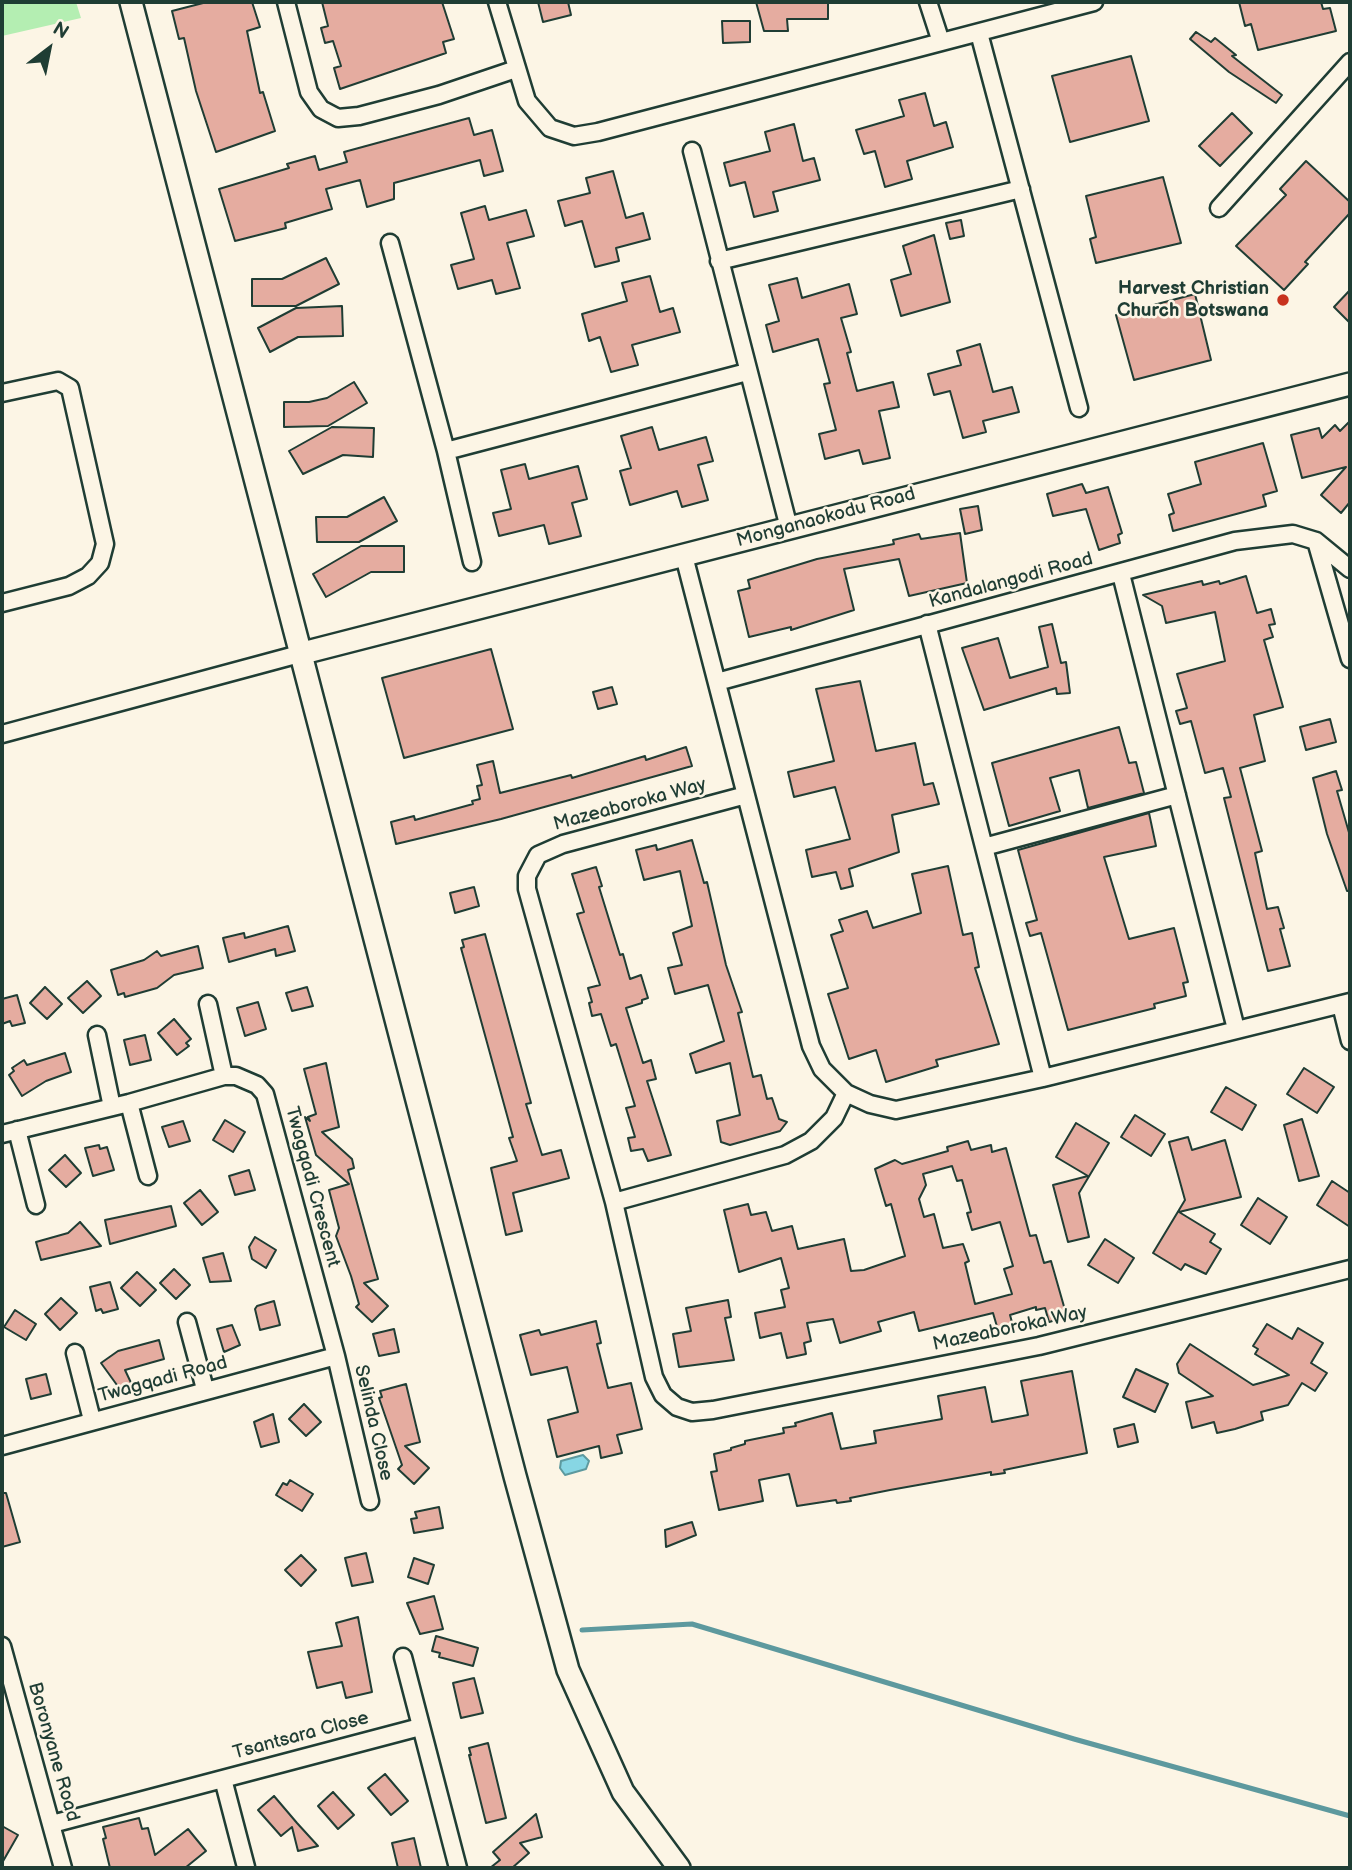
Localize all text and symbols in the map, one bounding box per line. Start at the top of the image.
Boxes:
north arrow [14,14,84,84]
text: N [48,17,73,44]
place label: Harvest Christian Church Botswana [1117,278,1269,322]
marker: Harvest Christian Church Botswana [1275,292,1291,308]
street label: Monganaokodu Road [734,483,918,553]
street label: Kandalangodi Road [926,548,1096,614]
street label: Mazeaboroka Way [551,774,709,836]
street label: Twagqadi Crescent [280,1104,344,1270]
street label: Mazeaboroka Way [931,1302,1089,1356]
street label: Twagqadi Road [96,1352,230,1408]
street label: Selinda Close [349,1363,397,1483]
street label: Boronyane Road [22,1680,84,1824]
street label: Tsantsara Close [231,1707,371,1765]

